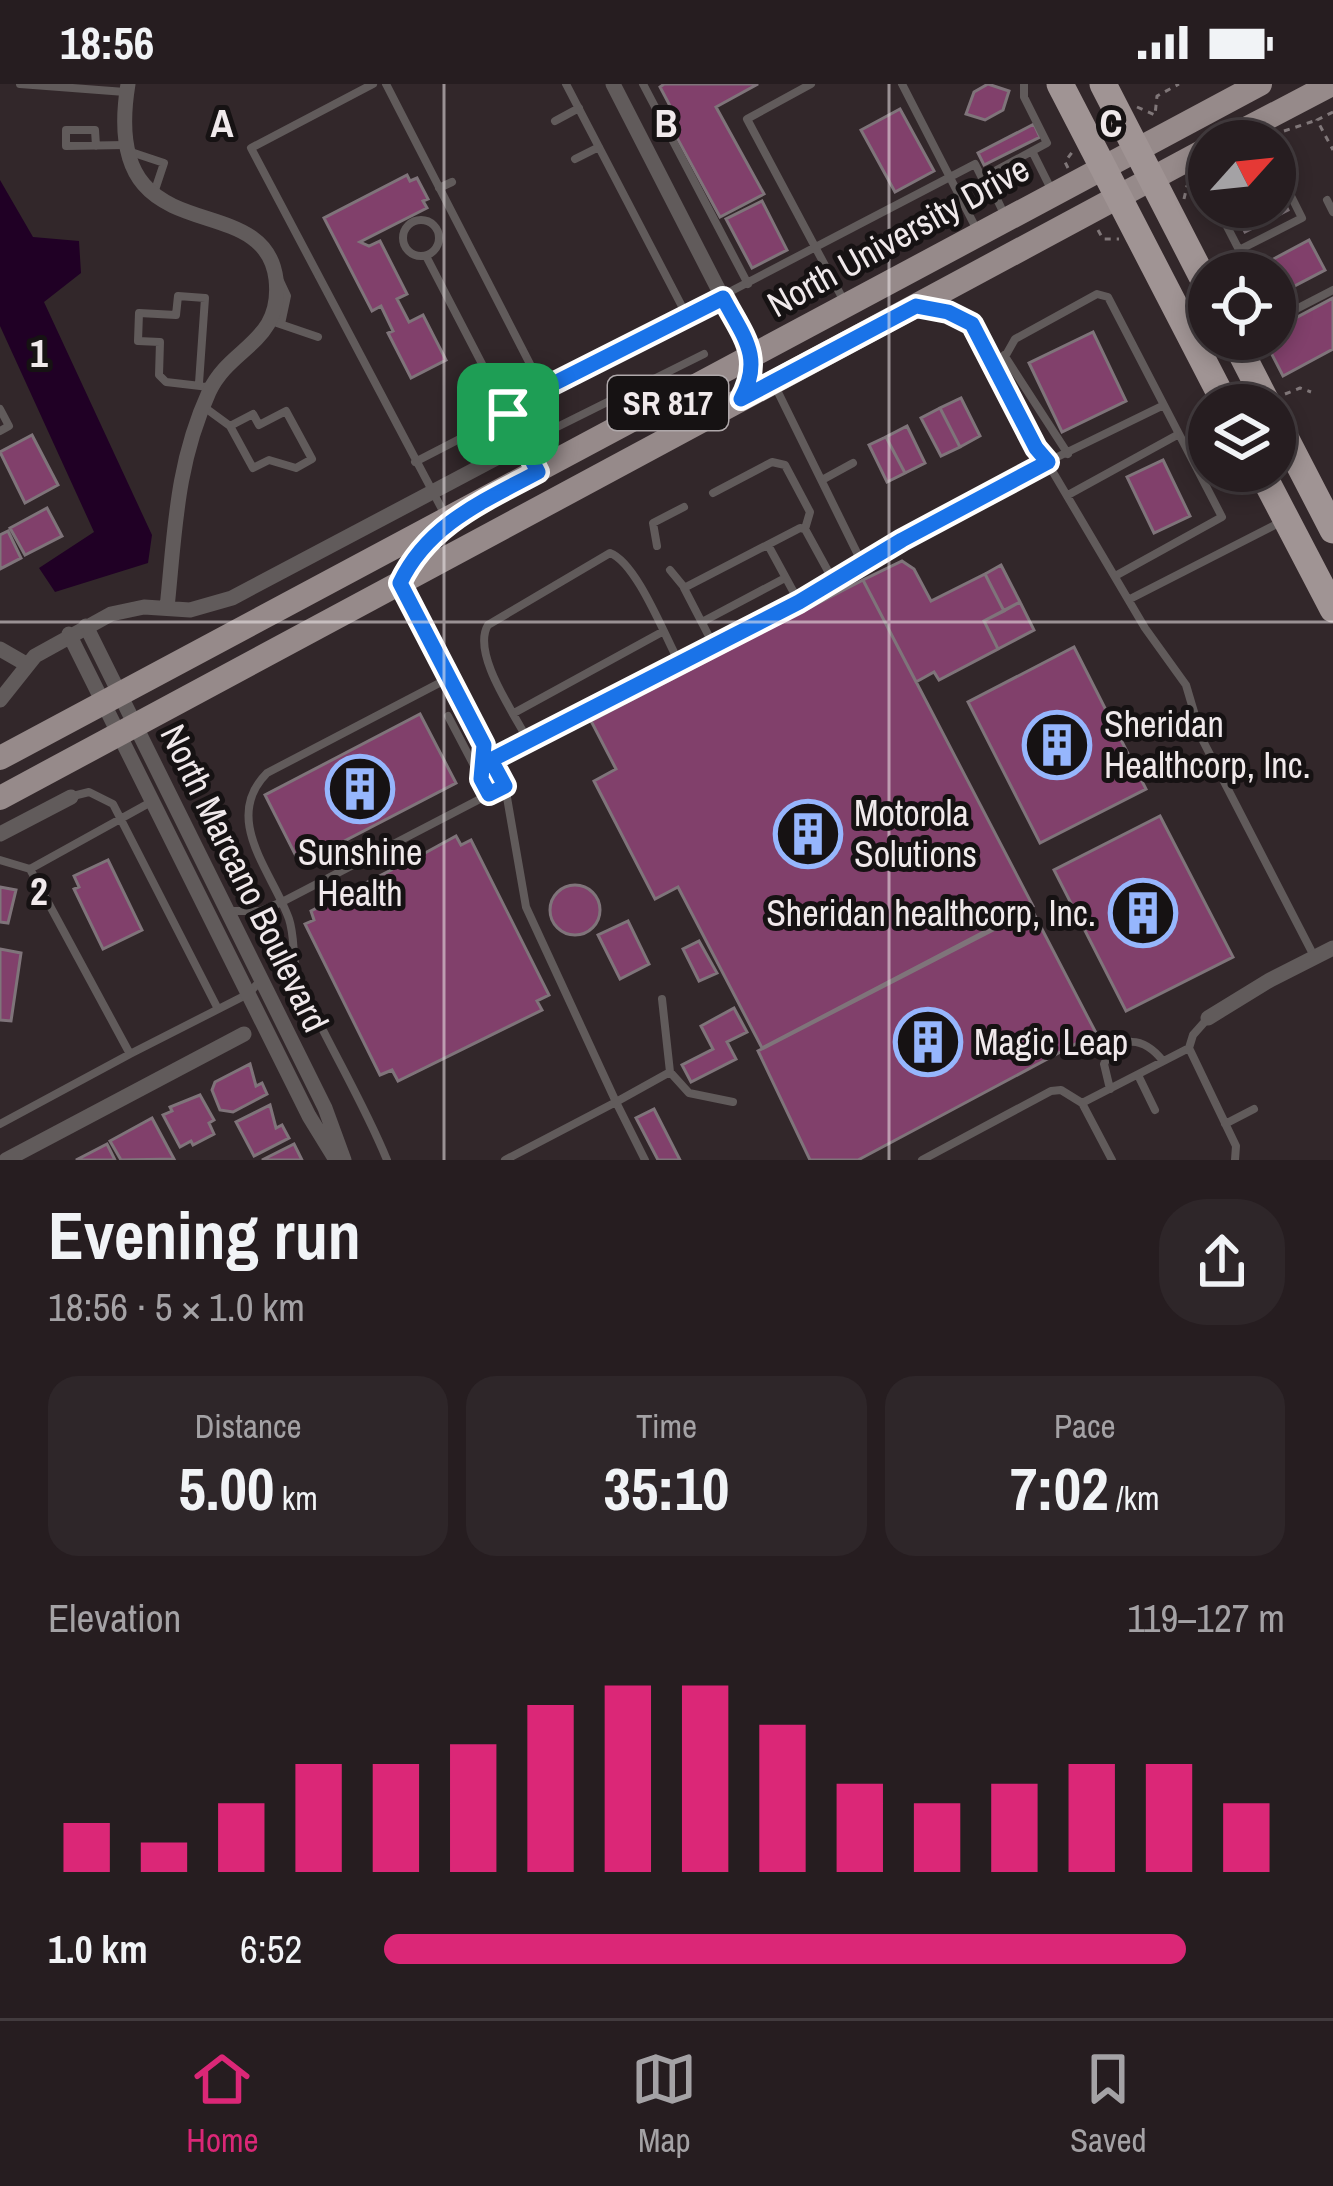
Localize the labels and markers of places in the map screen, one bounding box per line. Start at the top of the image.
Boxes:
pin [457,363,559,465]
place label: Sheridan Healthcorp, Inc. [1104,700,1311,789]
building icon: Sheridan Healthcorp, Inc. [1022,710,1092,780]
building icon: Sunshine Health [325,754,395,824]
place label: Motorola Solutions [854,789,977,878]
building icon: Motorola Solutions [773,799,843,869]
place label: Sunshine Health [298,828,422,917]
building icon: Sheridan healthcorp, Inc. [1108,878,1178,948]
place label: Sheridan healthcorp, Inc. [766,889,1096,937]
building icon: Magic Leap [893,1007,963,1077]
place label: Magic Leap [974,1018,1128,1066]

